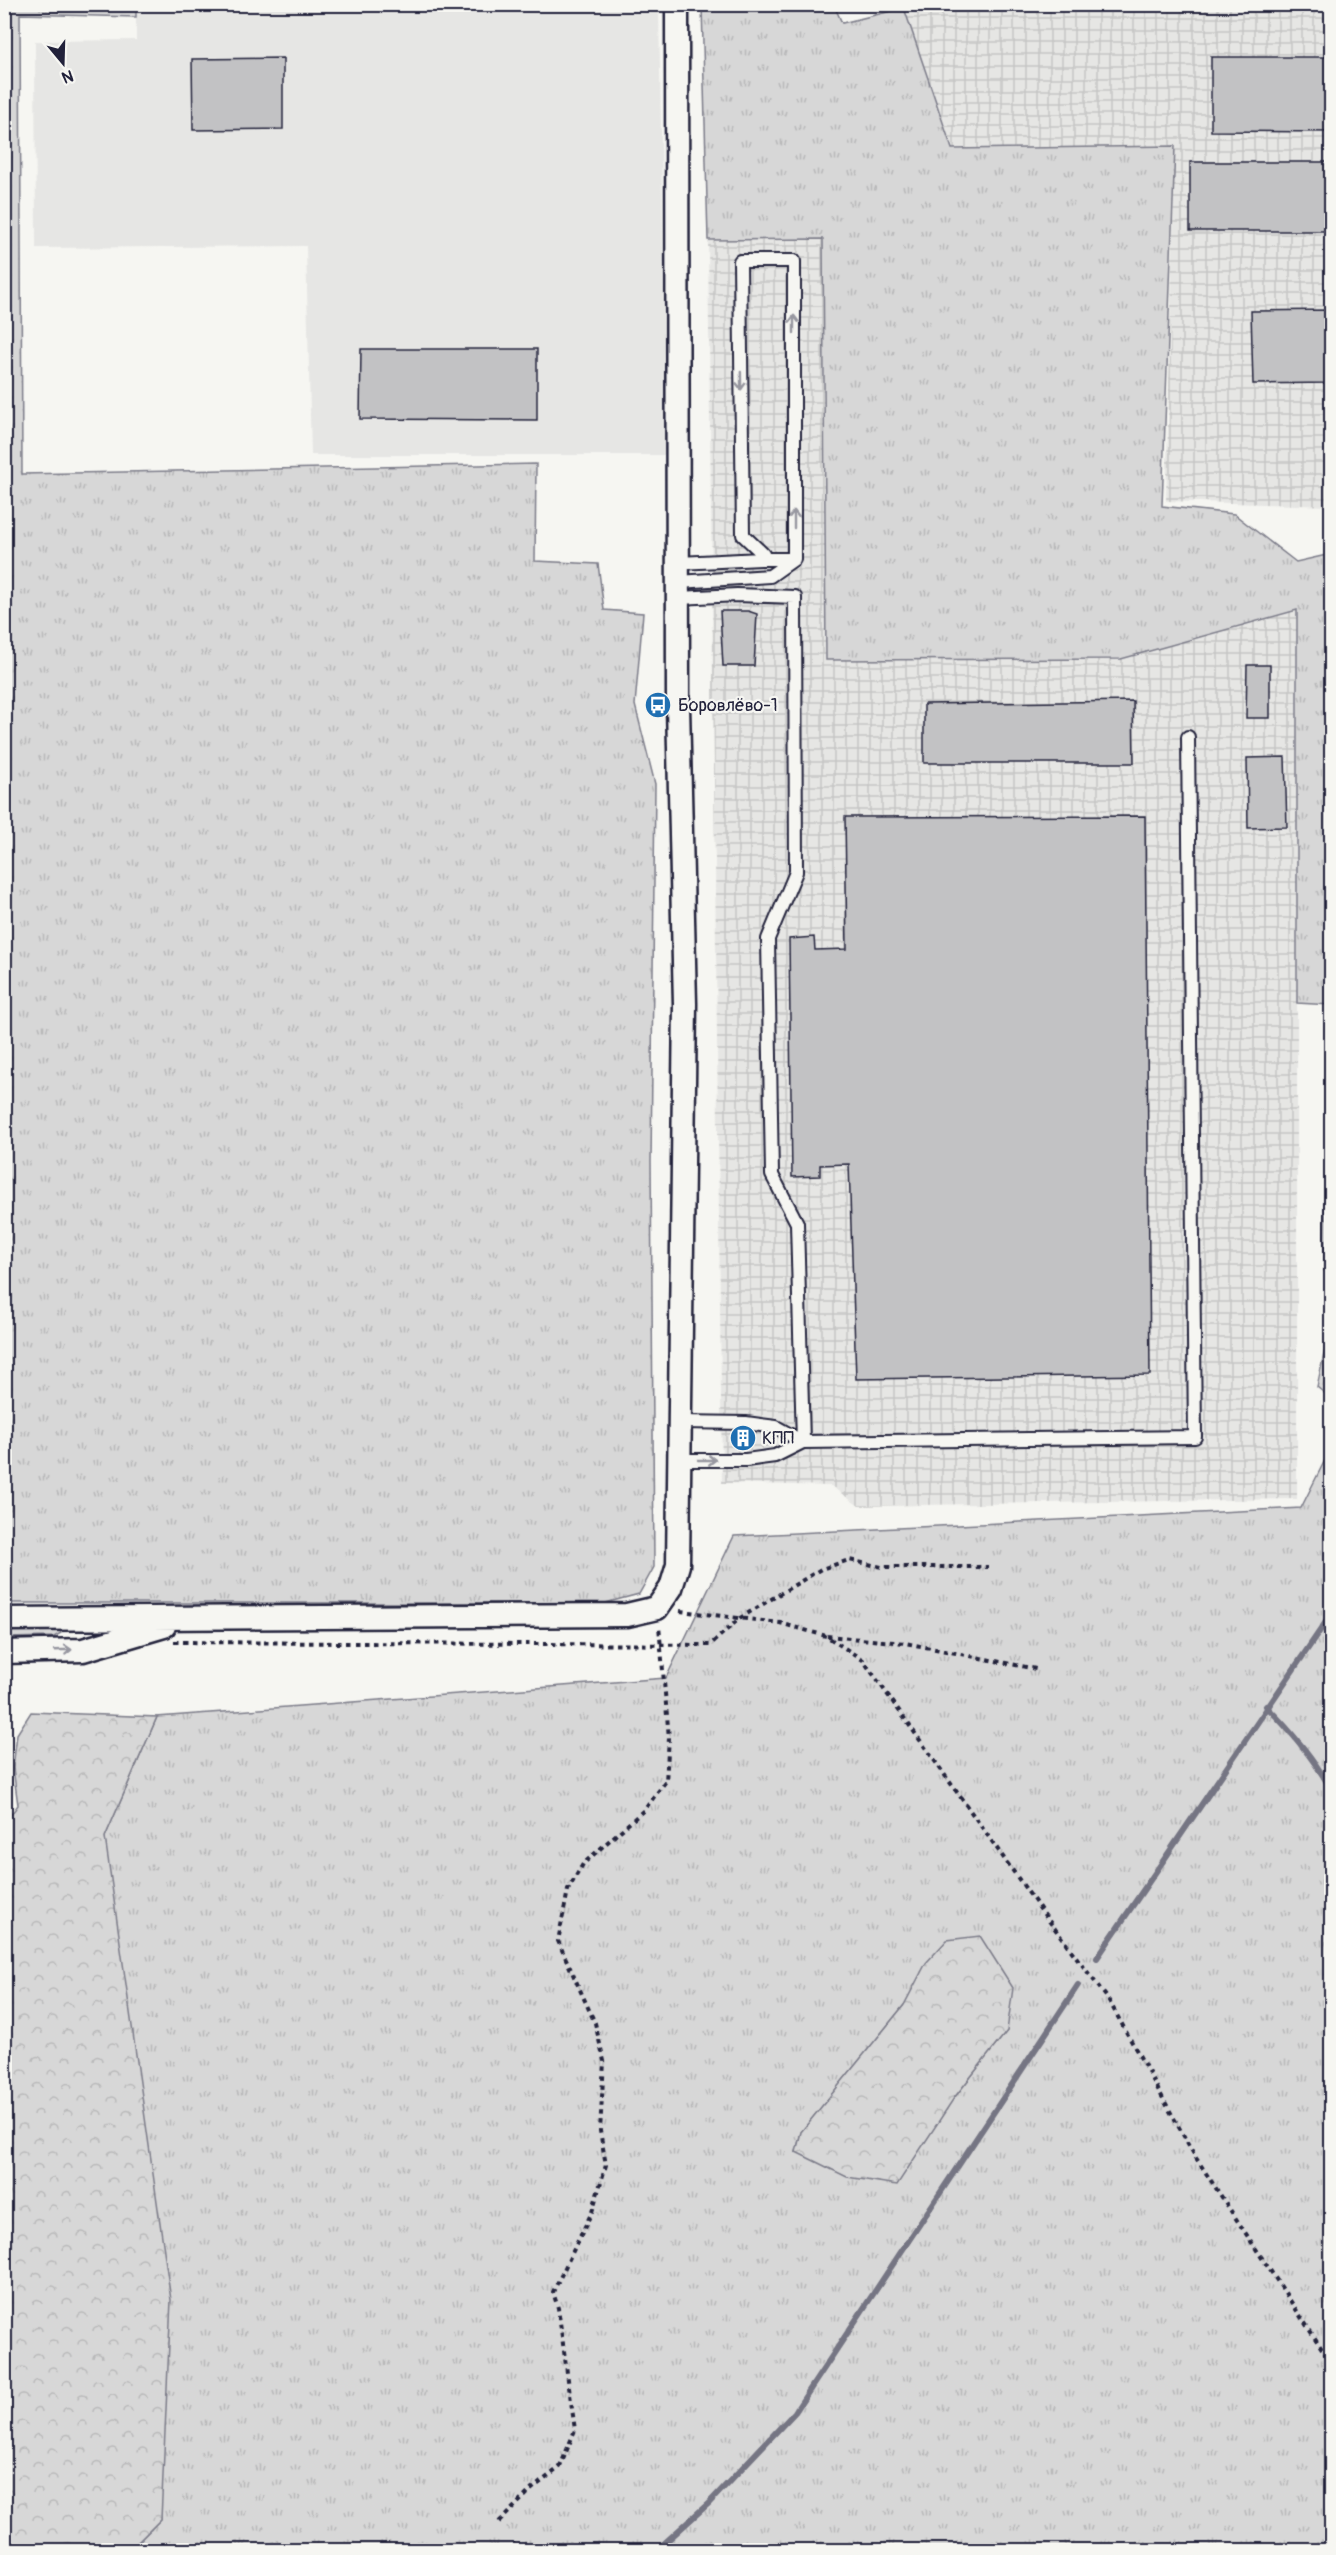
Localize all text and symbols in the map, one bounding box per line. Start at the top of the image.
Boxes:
north arrow [33,33,93,93]
text: N [59,65,76,88]
one-way arrow [788,315,800,335]
one-way arrow [735,370,747,390]
one-way arrow [788,510,800,530]
bus stop icon: Боровлёво-1 [643,690,673,720]
place label: Боровлёво-1 [678,694,778,717]
building icon: КПП [728,1423,758,1453]
place label: КПП [762,1427,794,1450]
one-way arrow [697,1454,717,1466]
one-way arrow [52,1645,72,1656]

